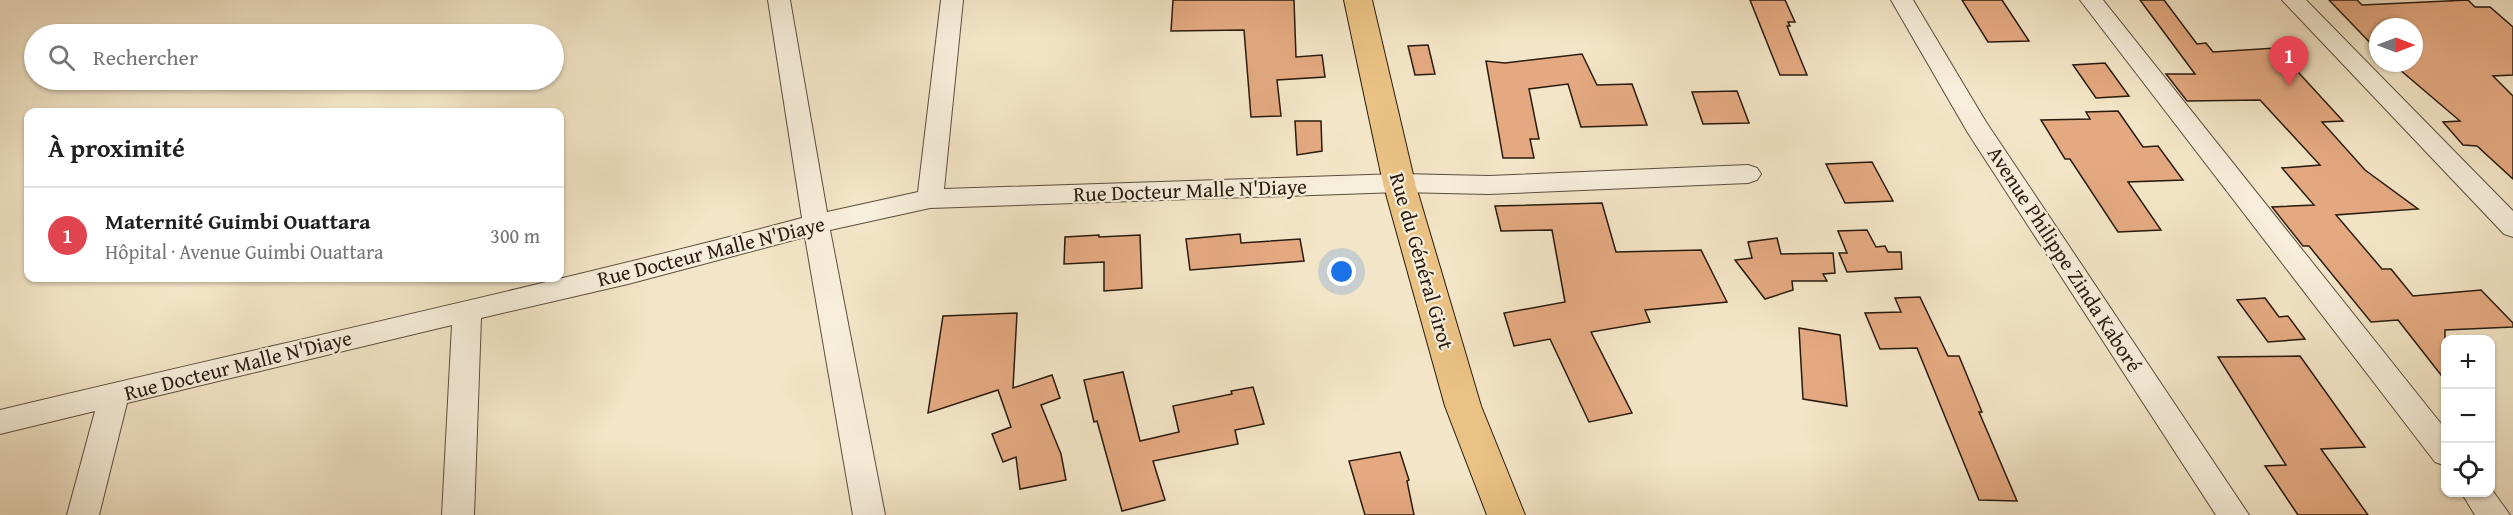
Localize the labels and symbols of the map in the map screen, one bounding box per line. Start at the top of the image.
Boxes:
north arrow [2369,18,2423,72]
pin: 1 [2270,36,2308,86]
street label: Avenue Philippe Zinda Kaboré [1980,140,2150,378]
street label: Rue du Général Girot [1382,169,1462,354]
street label: Rue Docteur Malle N'Diaye [1073,170,1307,210]
street label: Rue Docteur Malle N'Diaye [594,208,828,294]
your location [1327,257,1356,286]
street label: Rue Docteur Malle N'Diaye [121,322,355,408]

